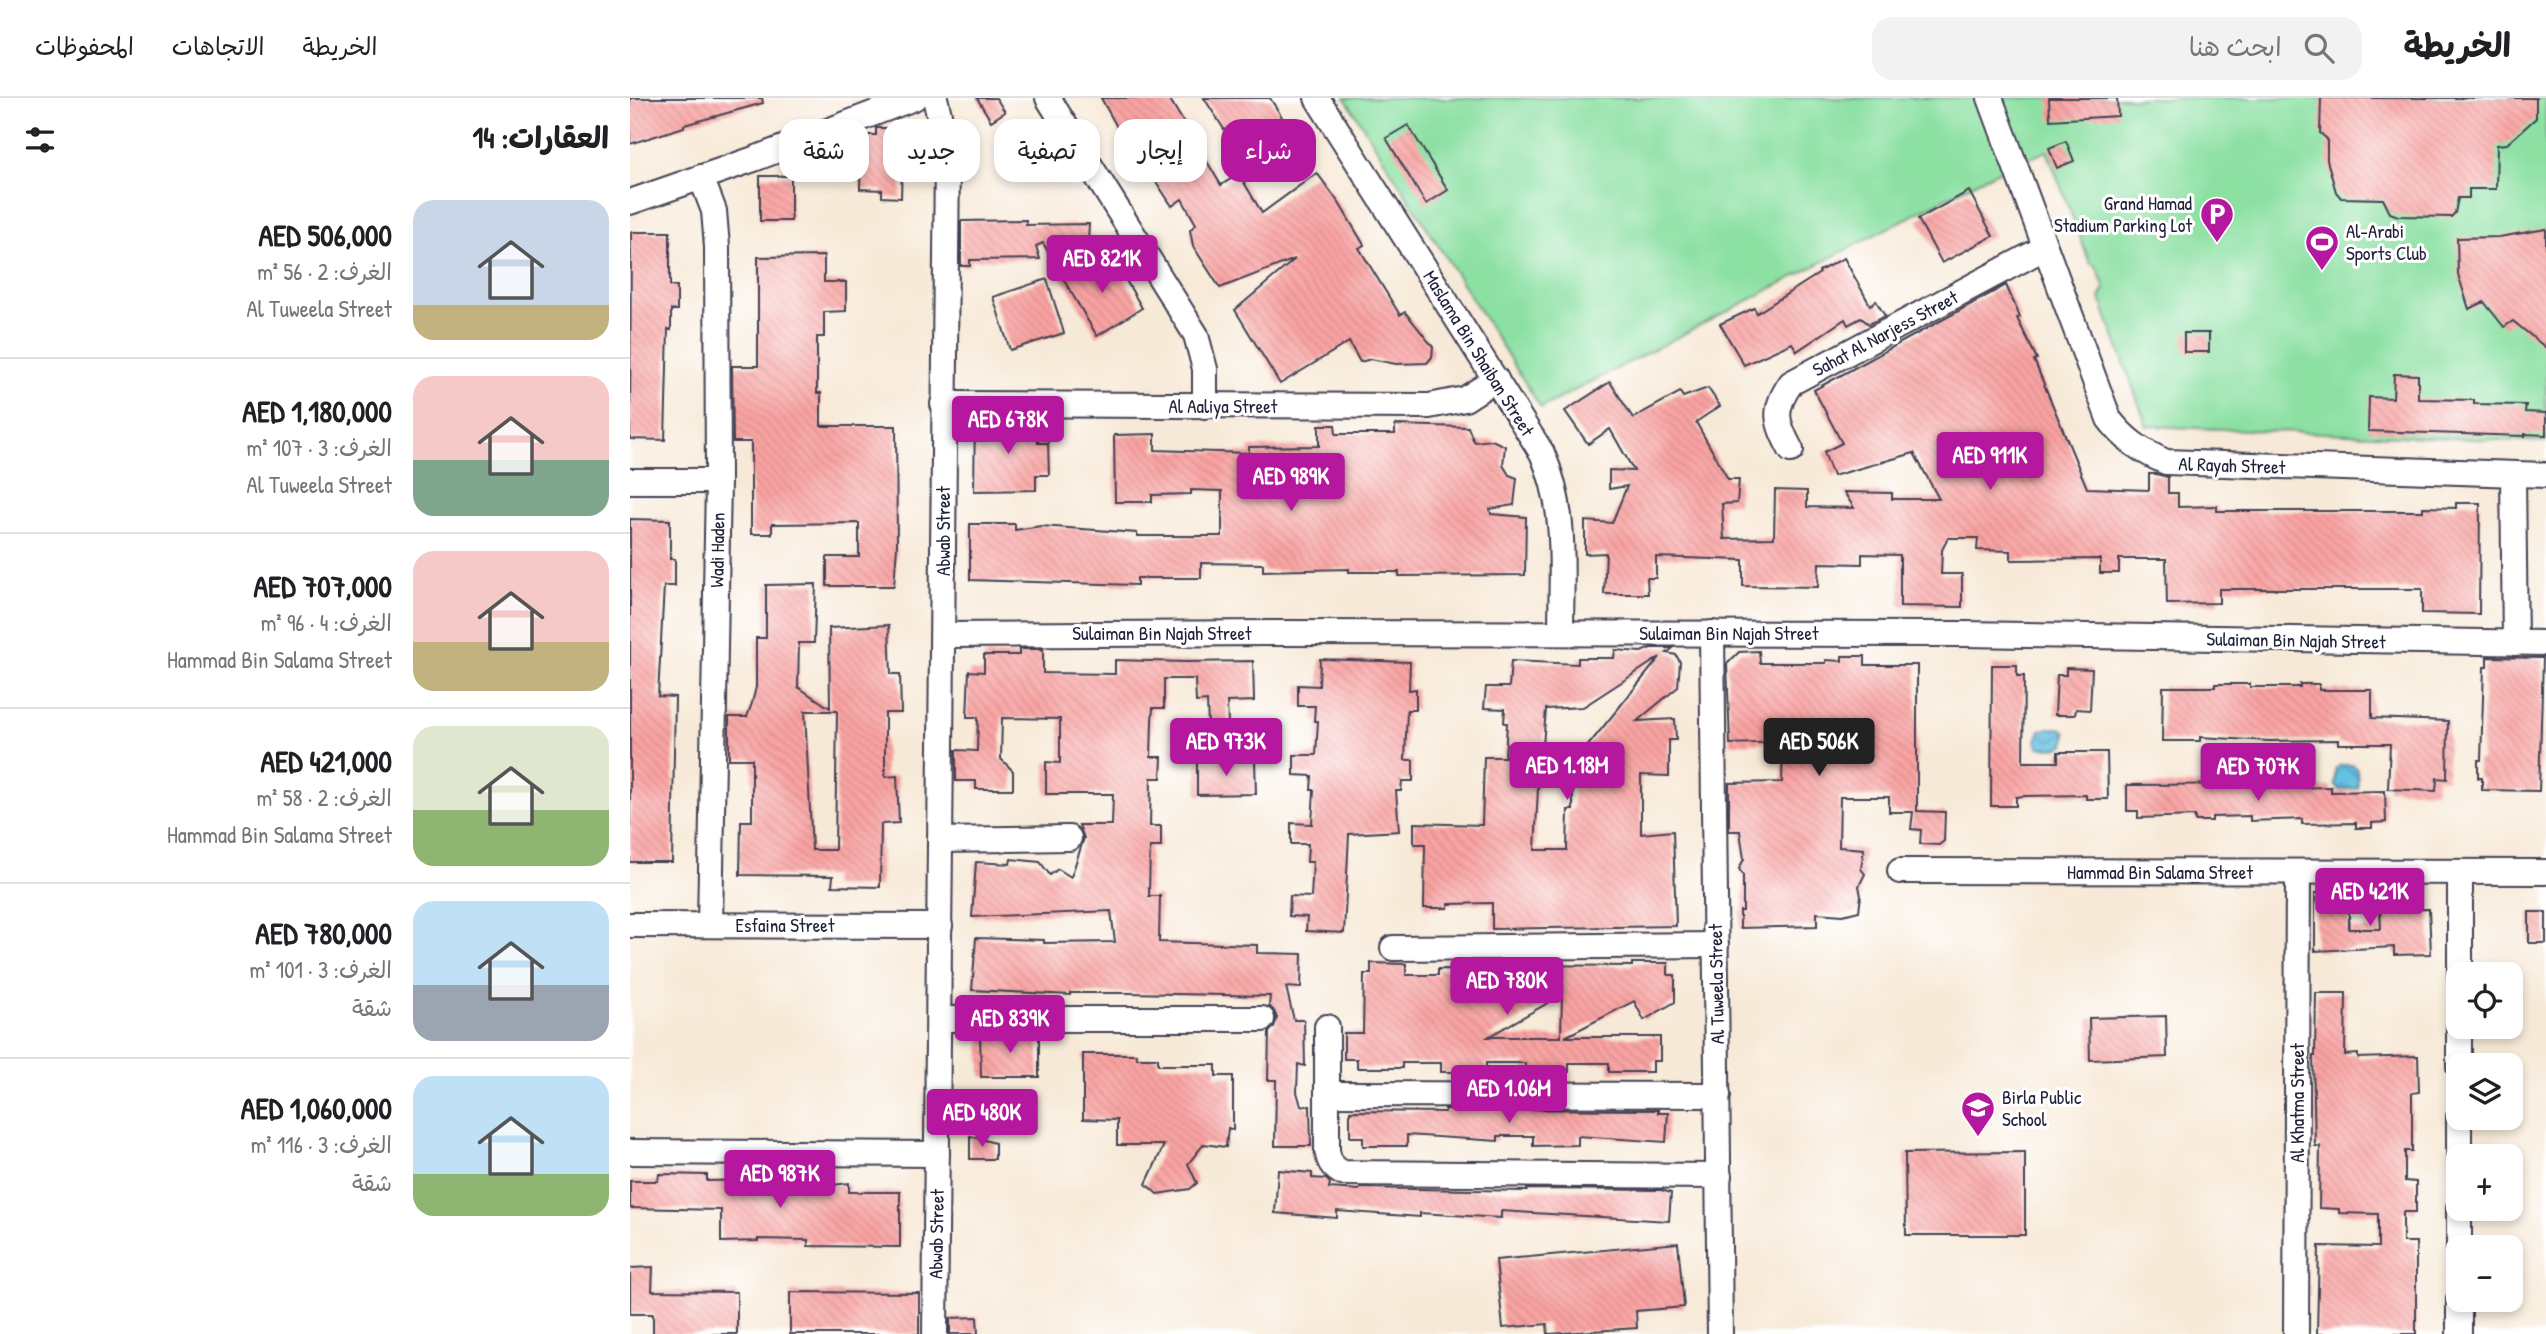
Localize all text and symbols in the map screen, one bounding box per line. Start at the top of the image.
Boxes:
search box [1872,17,2362,80]
text: الخريطة [2404,23,2511,67]
text: ابحث هنا [2189,29,2282,64]
icon: search [2300,29,2338,67]
text: المحفوظات [35,30,134,62]
text: الاتجاهات [172,30,265,62]
text: الخريطة [303,30,377,62]
text: العقارات: 14 [472,117,609,157]
chip: شقة [779,119,869,182]
chip: جديد [883,119,980,182]
chip: تصفية [994,119,1100,182]
chip: إيجار [1114,119,1207,182]
chip: شراء [1221,119,1316,182]
icon: filters [21,121,59,159]
place label: Grand Hamad Stadium Parking Lot [2054,190,2193,238]
parking icon: Grand Hamad Stadium Parking Lot [2198,195,2236,244]
text: AED 506,000 [258,215,392,255]
place label: Al-Arabi Sports Club [2346,218,2427,266]
sports icon: Al-Arabi Sports Club [2303,223,2341,272]
icon: home [469,228,553,312]
pin: AED 821K [1030,236,1174,295]
text: AED 821K [1063,242,1141,273]
text: الغرف: 2 · 56 m² [257,256,392,287]
street label: Maslama Bin Shaiban Street [1417,265,1541,441]
street label: Sahat Al Narjess Street [1808,283,1963,382]
text: Al Tuweela Street [246,293,392,324]
text: AED 1,180,000 [242,391,392,431]
street label: Al Aaliya Street [1169,393,1278,419]
pin: AED 678K [936,396,1080,456]
text: AED 678K [968,403,1048,434]
icon: home [469,404,553,488]
text: الغرف: 3 · 107 m² [247,432,392,463]
pin: AED 911K [1918,432,2062,492]
text: AED 911K [1953,439,2027,470]
street label: Al Rayah Street [2178,450,2286,480]
pin: AED 989K [1219,454,1363,513]
text: AED 989K [1253,460,1329,491]
text: Al Tuweela Street [246,469,392,500]
street label: Abwab Street [930,486,956,576]
street label: Wadi Haden [703,512,731,588]
text: AED 707,000 [253,566,392,606]
icon: home [469,579,553,663]
text: الغرف: 4 · 96 m² [261,607,392,638]
street label: Sulaiman Bin Najah Street [1072,620,1252,646]
street label: Sulaiman Bin Najah Street [1639,620,1819,646]
street label: Sulaiman Bin Najah Street [2206,625,2386,655]
text: Hammad Bin Salama Street [167,644,392,675]
pin: AED 973K [1154,718,1298,778]
pin: AED 506K [1747,718,1891,778]
text: AED 973K [1186,725,1266,756]
text: AED 506K [1780,725,1858,756]
text: AED 421,000 [260,741,392,781]
pin: AED 1.18M [1487,742,1647,802]
pin: AED 707K [2186,744,2330,803]
text: AED 1.18M [1526,749,1608,780]
text: AED 707K [2217,750,2299,781]
icon: home [469,754,553,838]
text: الغرف: 2 · 58 m² [256,782,392,813]
text: Hammad Bin Salama Street [167,819,392,850]
street label: Hammad Bin Salama Street [2067,859,2253,885]
pin: AED 421K [2298,868,2442,928]
text: AED 421K [2331,875,2409,906]
street label: Esfaina Street [736,912,835,938]
text: AED 780,000 [255,913,392,953]
street label: Al Tuweela Street [1702,923,1730,1044]
icon: home [469,929,553,1013]
text: الغرف: 3 · 101 m² [250,954,392,985]
pin: AED 780K [1435,958,1579,1017]
map controls [2446,962,2523,1312]
button: locate [2446,962,2523,1039]
text: AED 780K [1466,964,1548,995]
text: شقة [352,992,392,1023]
pin: AED 839K [938,996,1082,1055]
text: AED 839K [971,1002,1049,1033]
street label: Al Khatma Street [2284,1043,2310,1163]
button: layers [2446,1053,2523,1130]
pin: AED 1.06M [1429,1066,1589,1125]
text: AED 1.06M [1467,1072,1551,1103]
place label: Birla Public School [2002,1084,2082,1132]
text: AED 1,060,000 [241,1088,392,1128]
school or university icon: Birla Public School [1959,1089,1997,1138]
pin: AED 480K [910,1090,1054,1149]
text: AED 480K [943,1096,1021,1127]
icon: home [469,1104,553,1188]
text: الغرف: 3 · 116 m² [251,1129,392,1160]
button: + [2446,1144,2523,1221]
pin: AED 987K [708,1150,852,1210]
text: AED 987K [740,1157,820,1188]
text: شقة [352,1167,392,1198]
street label: Abwab Street [922,1188,950,1279]
button: − [2446,1235,2523,1312]

